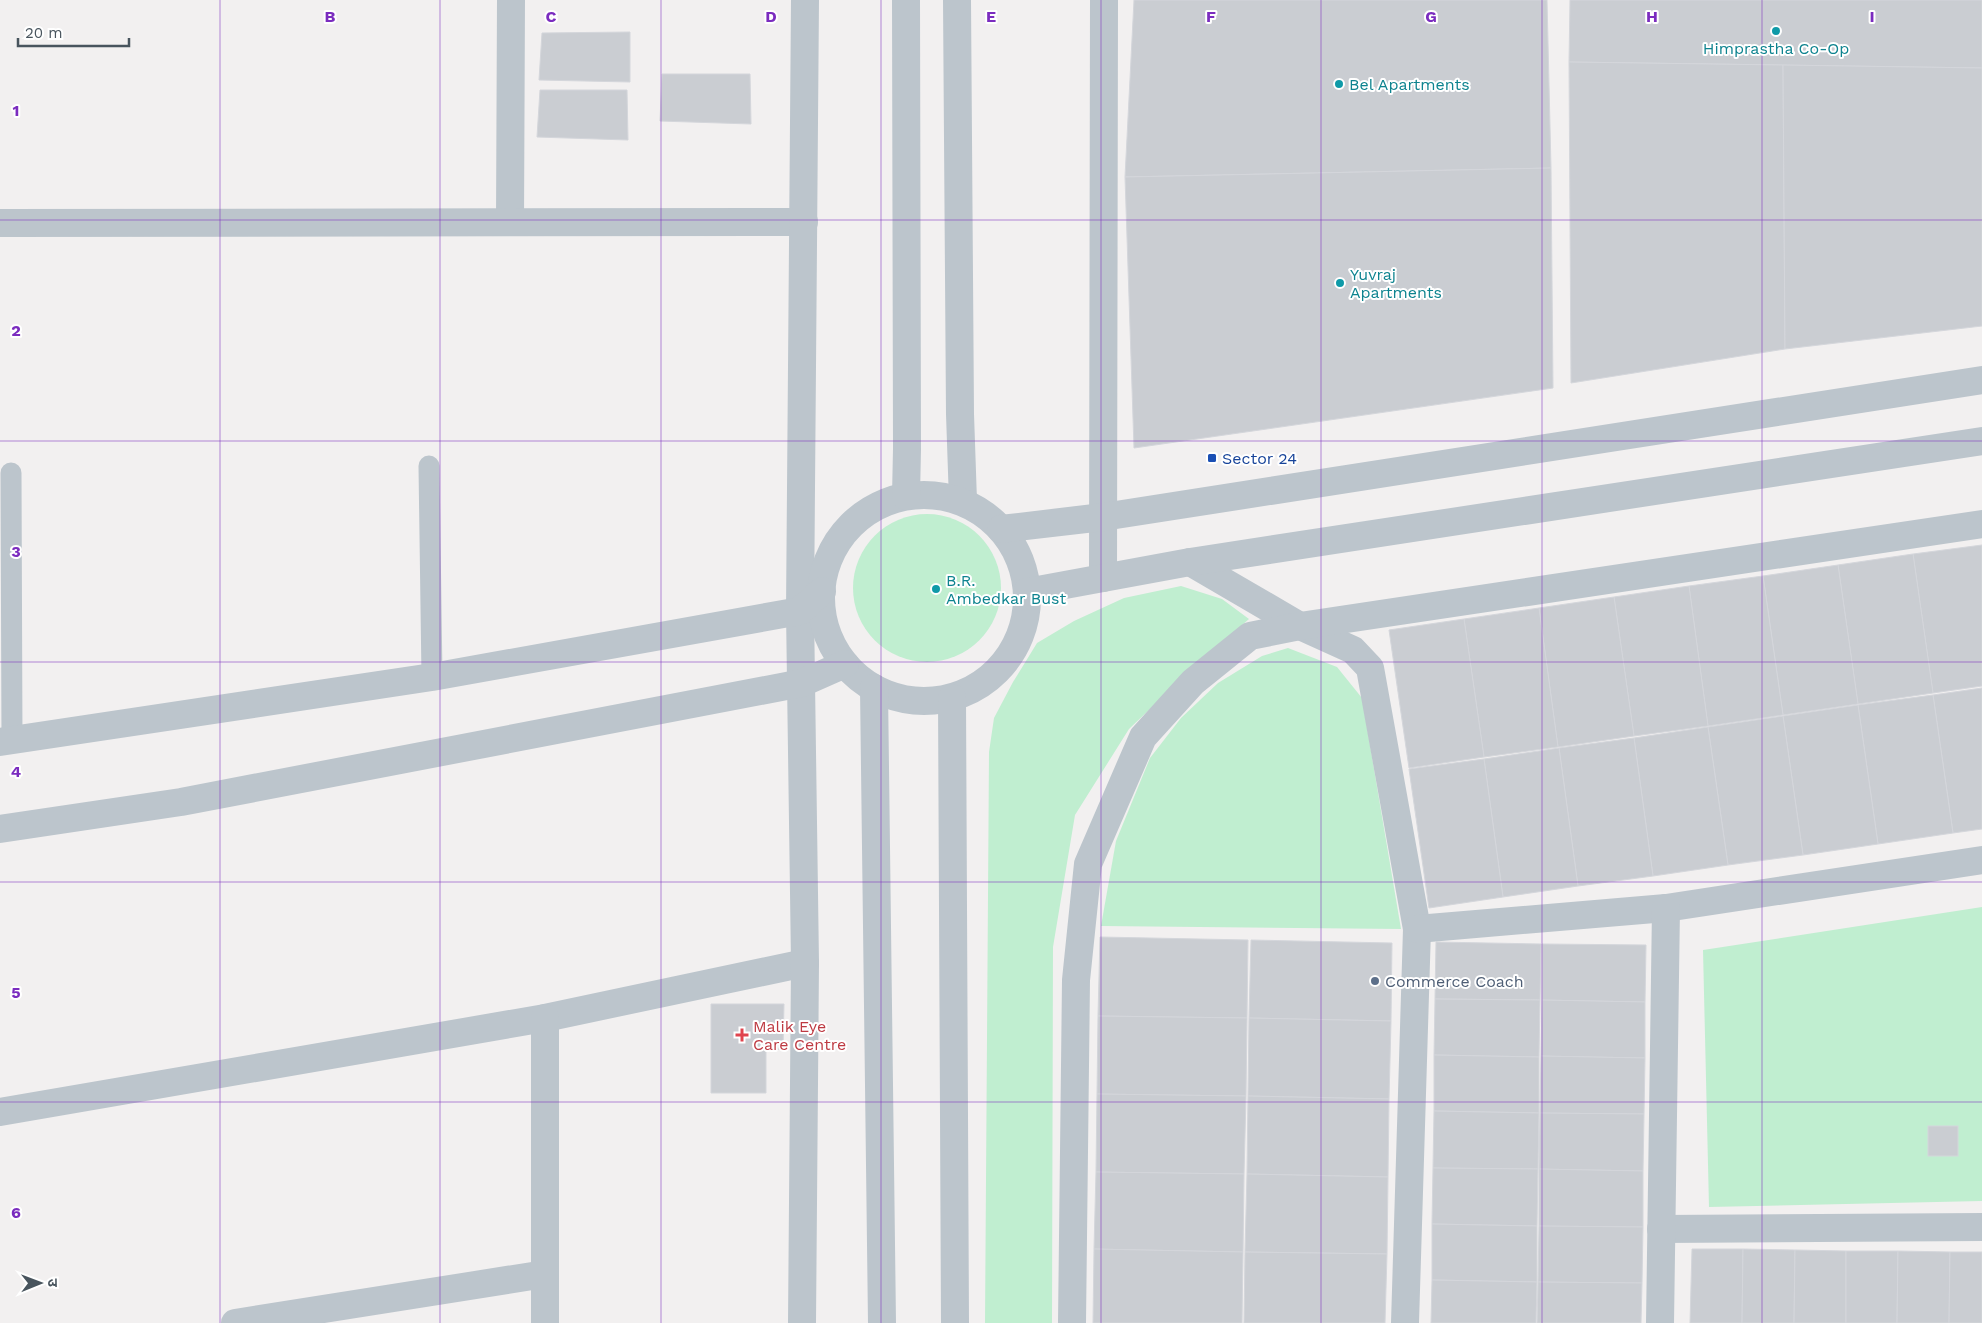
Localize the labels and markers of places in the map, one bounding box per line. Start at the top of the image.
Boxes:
marker: Himprastha Co-Op [1770,25,1782,37]
place label: Himprastha Co-Op [1703,39,1849,58]
place label: Bel Apartments [1349,75,1470,94]
marker: Bel Apartments [1333,78,1345,90]
place label: Yuvraj Apartments [1350,265,1442,302]
marker: Yuvraj Apartments [1334,277,1346,289]
place label: Sector 24 [1222,449,1297,468]
marker: Sector 24 [1206,452,1218,464]
place label: B.R. Ambedkar Bust [946,571,1066,608]
marker: B.R. Ambedkar Bust [930,583,942,595]
place label: Commerce Coach [1385,972,1524,991]
marker: Commerce Coach [1369,975,1381,987]
place label: Malik Eye Care Centre [753,1017,846,1054]
marker: Malik Eye Care Centre [735,1028,749,1042]

